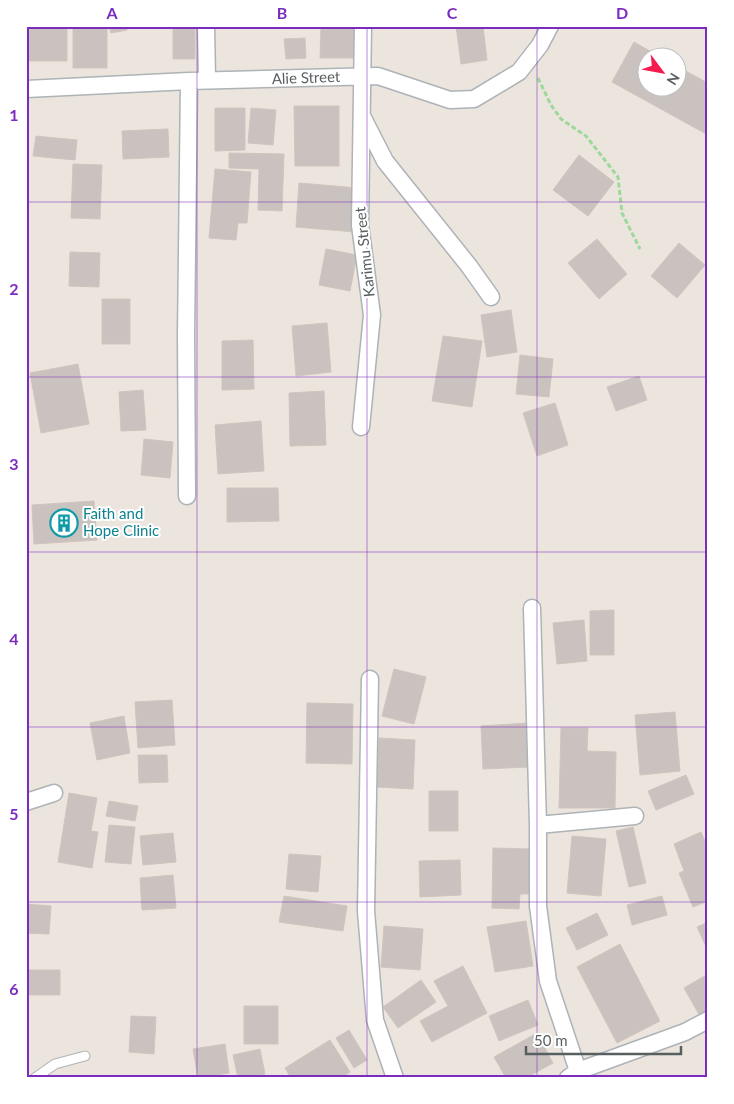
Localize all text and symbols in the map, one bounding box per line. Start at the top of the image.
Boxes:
text: A [105,3,118,22]
text: B [277,3,287,22]
text: C [447,3,458,22]
text: D [616,3,628,22]
north arrow [636,48,686,98]
street label: Alie Street [271,67,341,87]
text: N [663,70,684,88]
text: 1 [9,105,19,124]
street label: Karimu Street [350,206,378,298]
text: 2 [9,279,19,298]
text: 3 [9,454,19,473]
place label: Faith and Hope Clinic [83,504,159,539]
building icon: Faith and Hope Clinic [49,508,79,538]
text: 4 [9,629,19,648]
text: 5 [9,804,19,823]
text: 6 [9,979,19,998]
scale bar [526,1024,682,1056]
text: 50 m [534,1031,568,1049]

